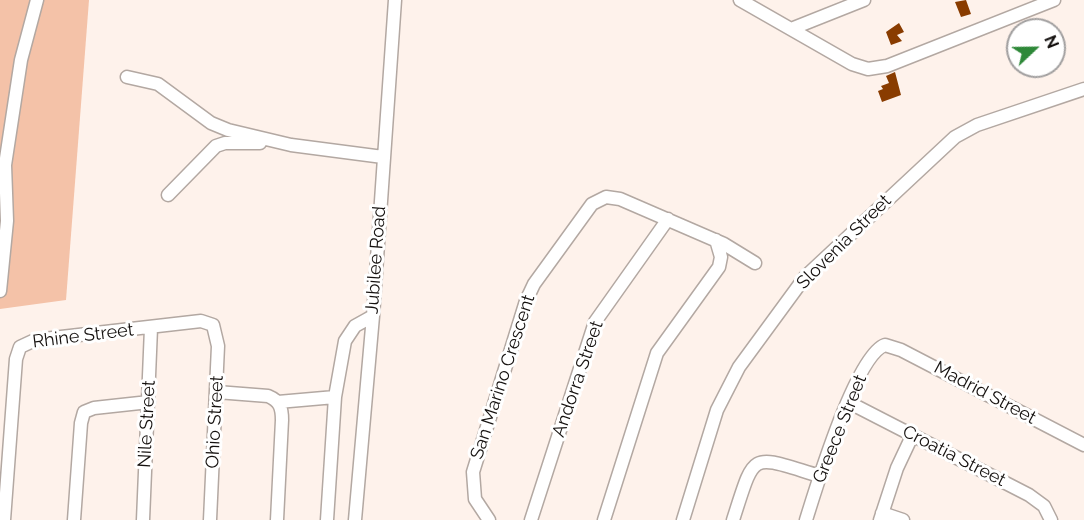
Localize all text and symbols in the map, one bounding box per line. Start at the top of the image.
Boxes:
north arrow [1006,18,1066,78]
text: N [1040,33,1062,51]
street label: Slovenia Street [792,190,896,294]
street label: Jubilee Road [361,205,391,315]
street label: San Marino Crescent [466,292,540,462]
street label: Andorra Street [548,318,608,440]
street label: Rhine Street [31,319,135,353]
street label: Madrid Street [930,357,1040,429]
street label: Greece Street [808,372,872,486]
street label: Ohio Street [202,375,228,469]
street label: Nile Street [134,380,160,468]
street label: Croatia Street [899,421,1009,491]

